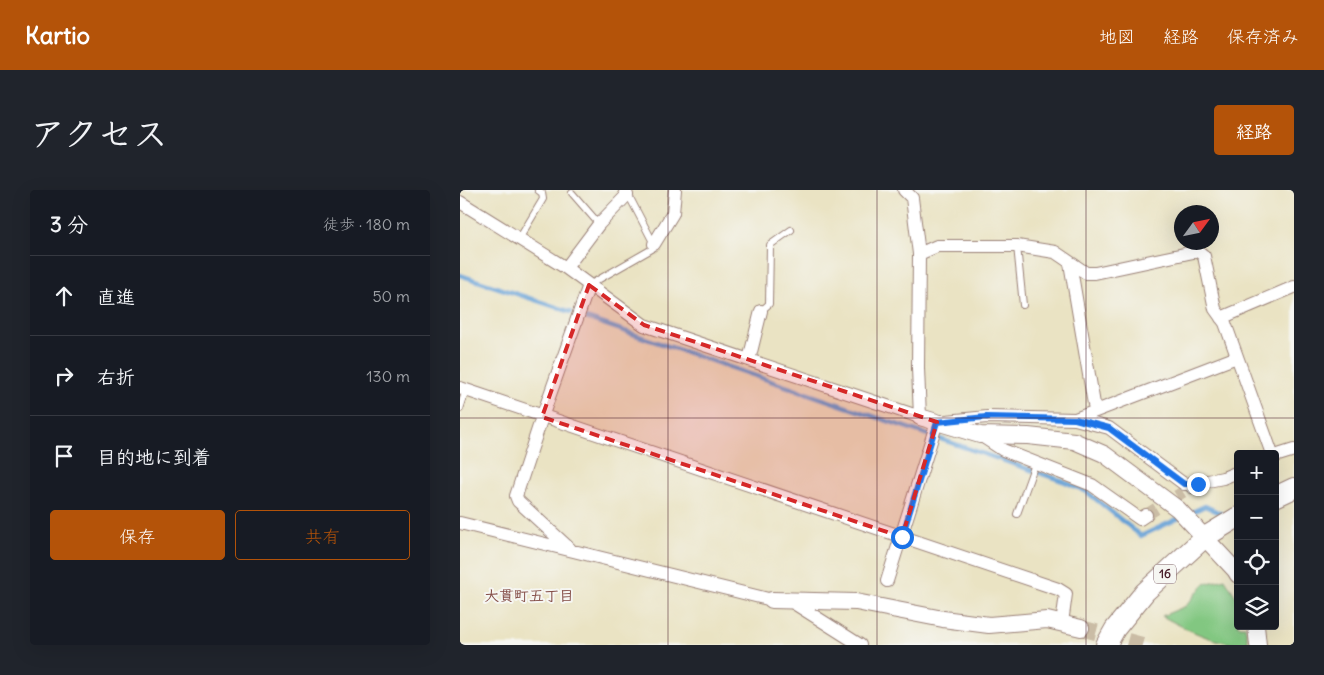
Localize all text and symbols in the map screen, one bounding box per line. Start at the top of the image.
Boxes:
text: Kartio [25,20,90,50]
text: 地図 [1099,25,1135,48]
text: 経路 [1163,25,1199,48]
text: 保存済み [1227,25,1299,48]
button: 経路 [1214,105,1294,155]
text: アクセス [30,111,168,155]
north arrow [1174,205,1219,250]
text: 3 分 [50,211,88,238]
text: 徒歩 · 180 m [323,214,410,234]
icon: ahead [50,282,78,310]
text: 直進 [97,285,135,309]
text: 50 m [372,286,410,306]
icon: right [50,362,78,390]
text: 右折 [97,365,135,389]
text: 130 m [366,366,410,386]
icon: arrive [50,442,78,470]
text: 目的地に到着 [97,445,211,469]
map controls [1234,450,1279,630]
button: + [1234,450,1279,495]
route end [1187,473,1210,496]
button: − [1234,495,1279,540]
button: 保存 [50,510,225,560]
button: 共有 [235,510,410,560]
route start [891,526,914,549]
button: locate [1234,540,1279,585]
road number: 16 [1154,564,1176,584]
button: layers [1234,585,1279,630]
district label: 大貫町五丁目 [484,586,574,605]

